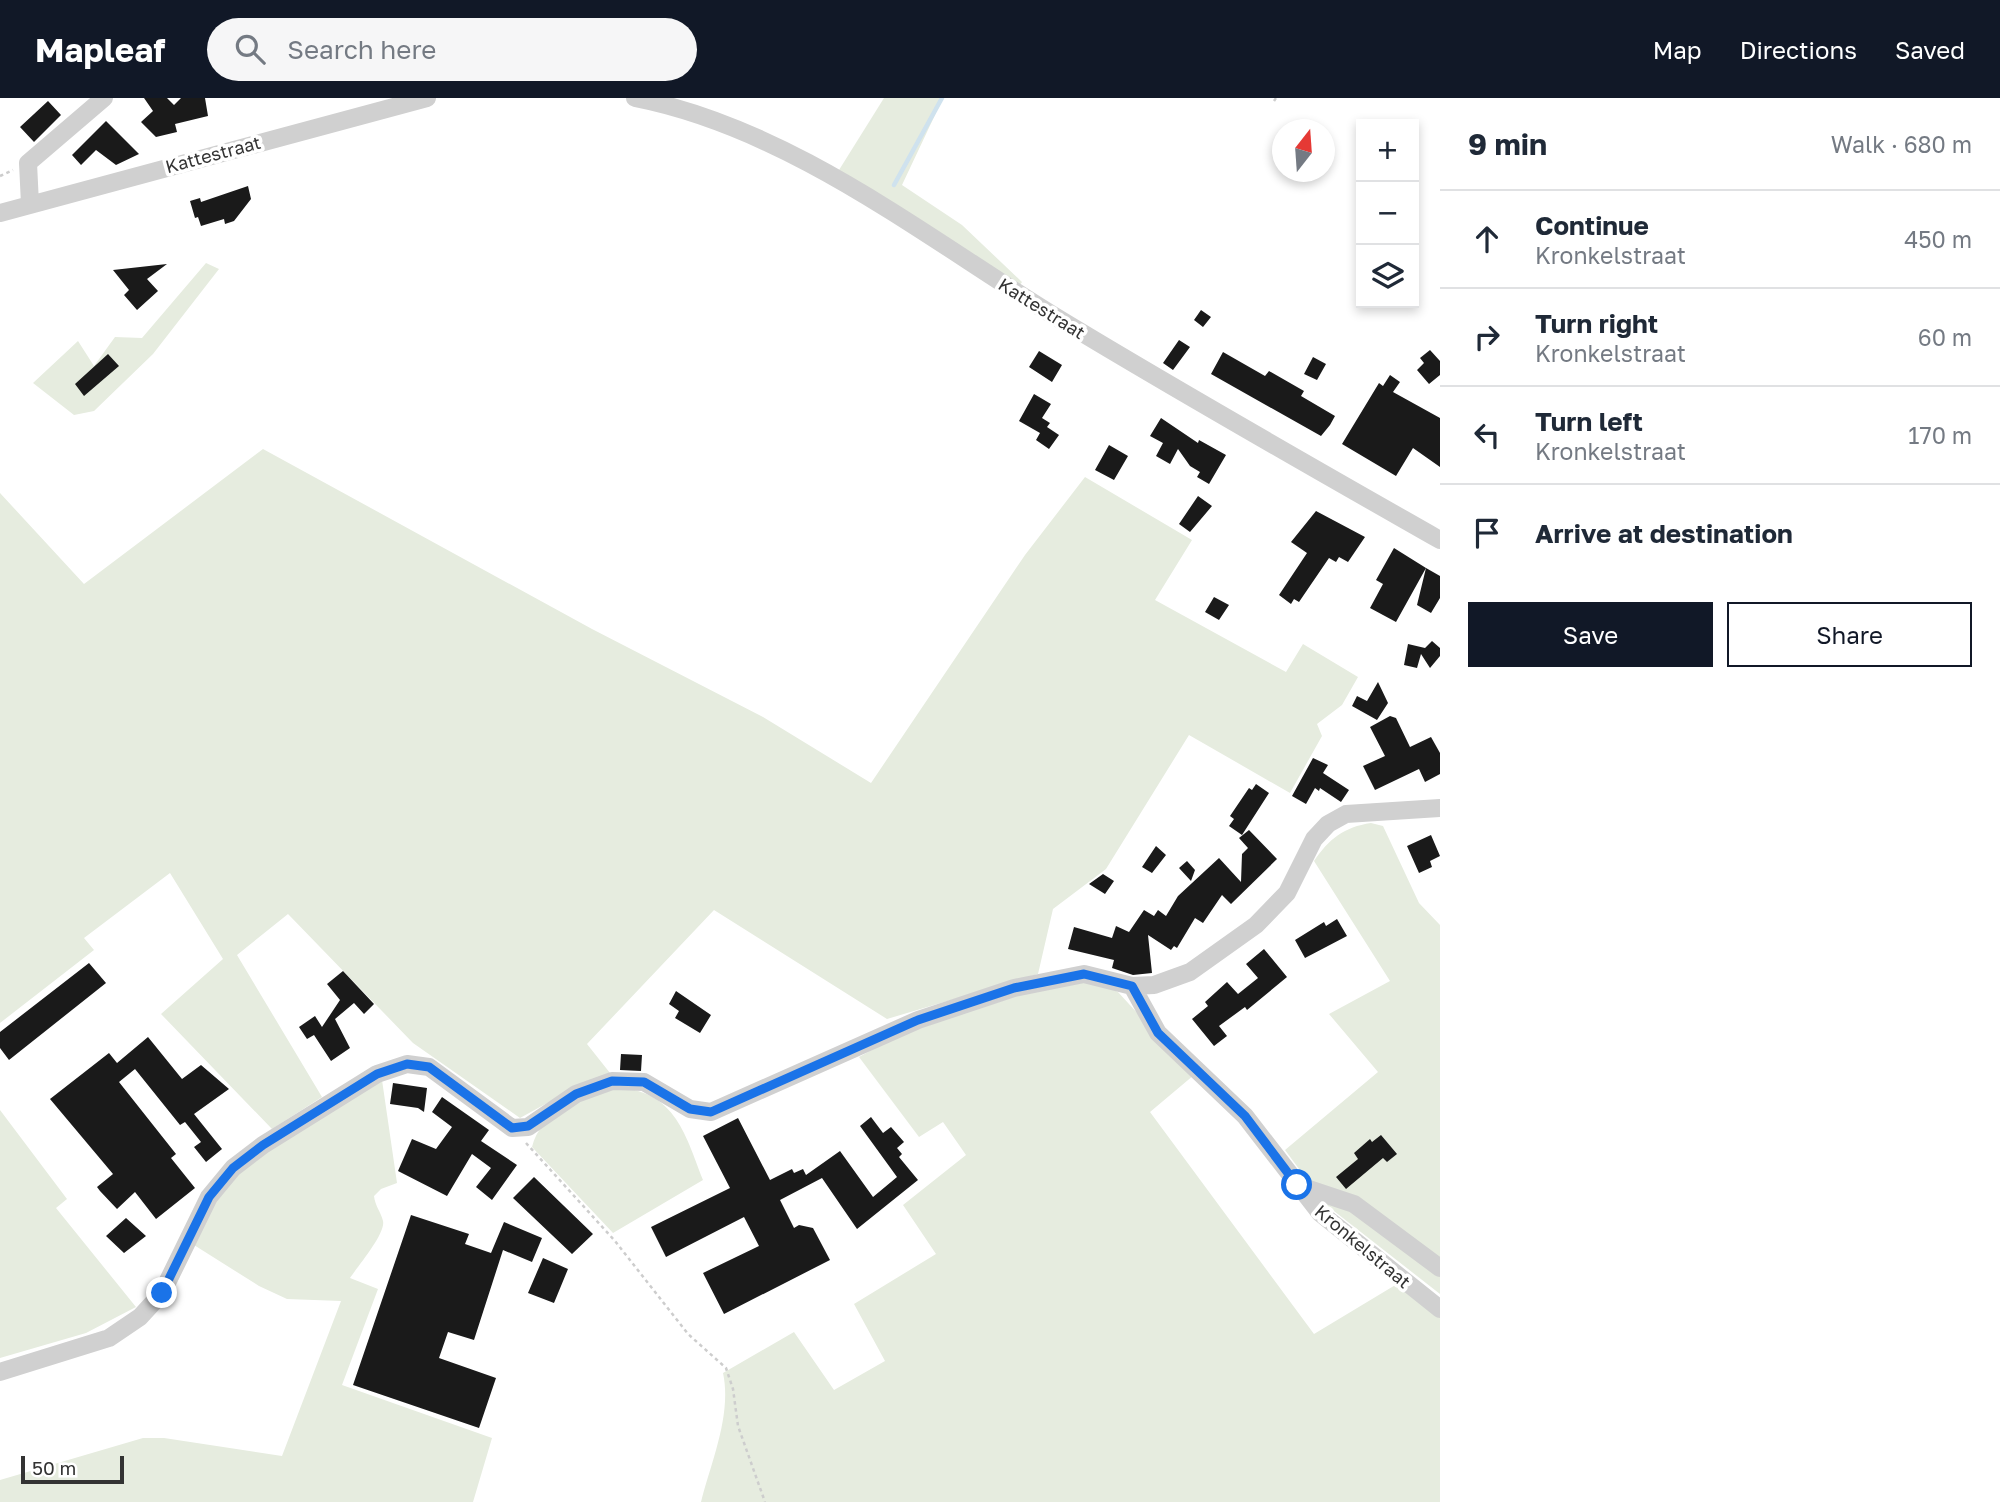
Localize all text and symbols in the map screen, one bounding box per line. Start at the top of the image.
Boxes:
search box [207,18,697,81]
text: Mapleaf [35,30,165,69]
icon: search [231,30,269,68]
text: Search here [287,34,436,65]
text: Map [1653,35,1702,64]
text: Directions [1740,35,1857,64]
text: Saved [1895,35,1965,64]
north arrow [1272,119,1335,182]
map controls [1356,119,1419,308]
button: + [1356,119,1419,182]
text: 9 min [1468,126,1547,162]
text: Walk · 680 m [1831,130,1972,158]
street label: Kattestraat [163,131,263,177]
button: − [1356,182,1419,245]
text: Continue [1535,210,1649,241]
icon: ahead [1468,220,1506,258]
text: 450 m [1904,225,1972,253]
text: Kronkelstraat [1535,241,1686,269]
button: layers [1356,245,1419,308]
street label: Kattestraat [995,273,1089,343]
text: Turn right [1535,308,1658,339]
icon: right [1468,318,1506,356]
text: 60 m [1918,323,1972,351]
text: Kronkelstraat [1535,339,1686,367]
text: Turn left [1535,406,1643,437]
icon: left [1468,416,1506,454]
text: 170 m [1908,421,1972,449]
text: Kronkelstraat [1535,437,1686,465]
icon: arrive [1468,514,1506,552]
text: Arrive at destination [1535,518,1793,549]
button: Save [1468,602,1713,667]
button: Share [1727,602,1972,667]
route start [1281,1169,1312,1200]
street label: Kronkelstraat [1311,1200,1415,1292]
route end [146,1277,177,1308]
scale bar [21,1453,124,1485]
text: 50 m [32,1456,76,1479]

